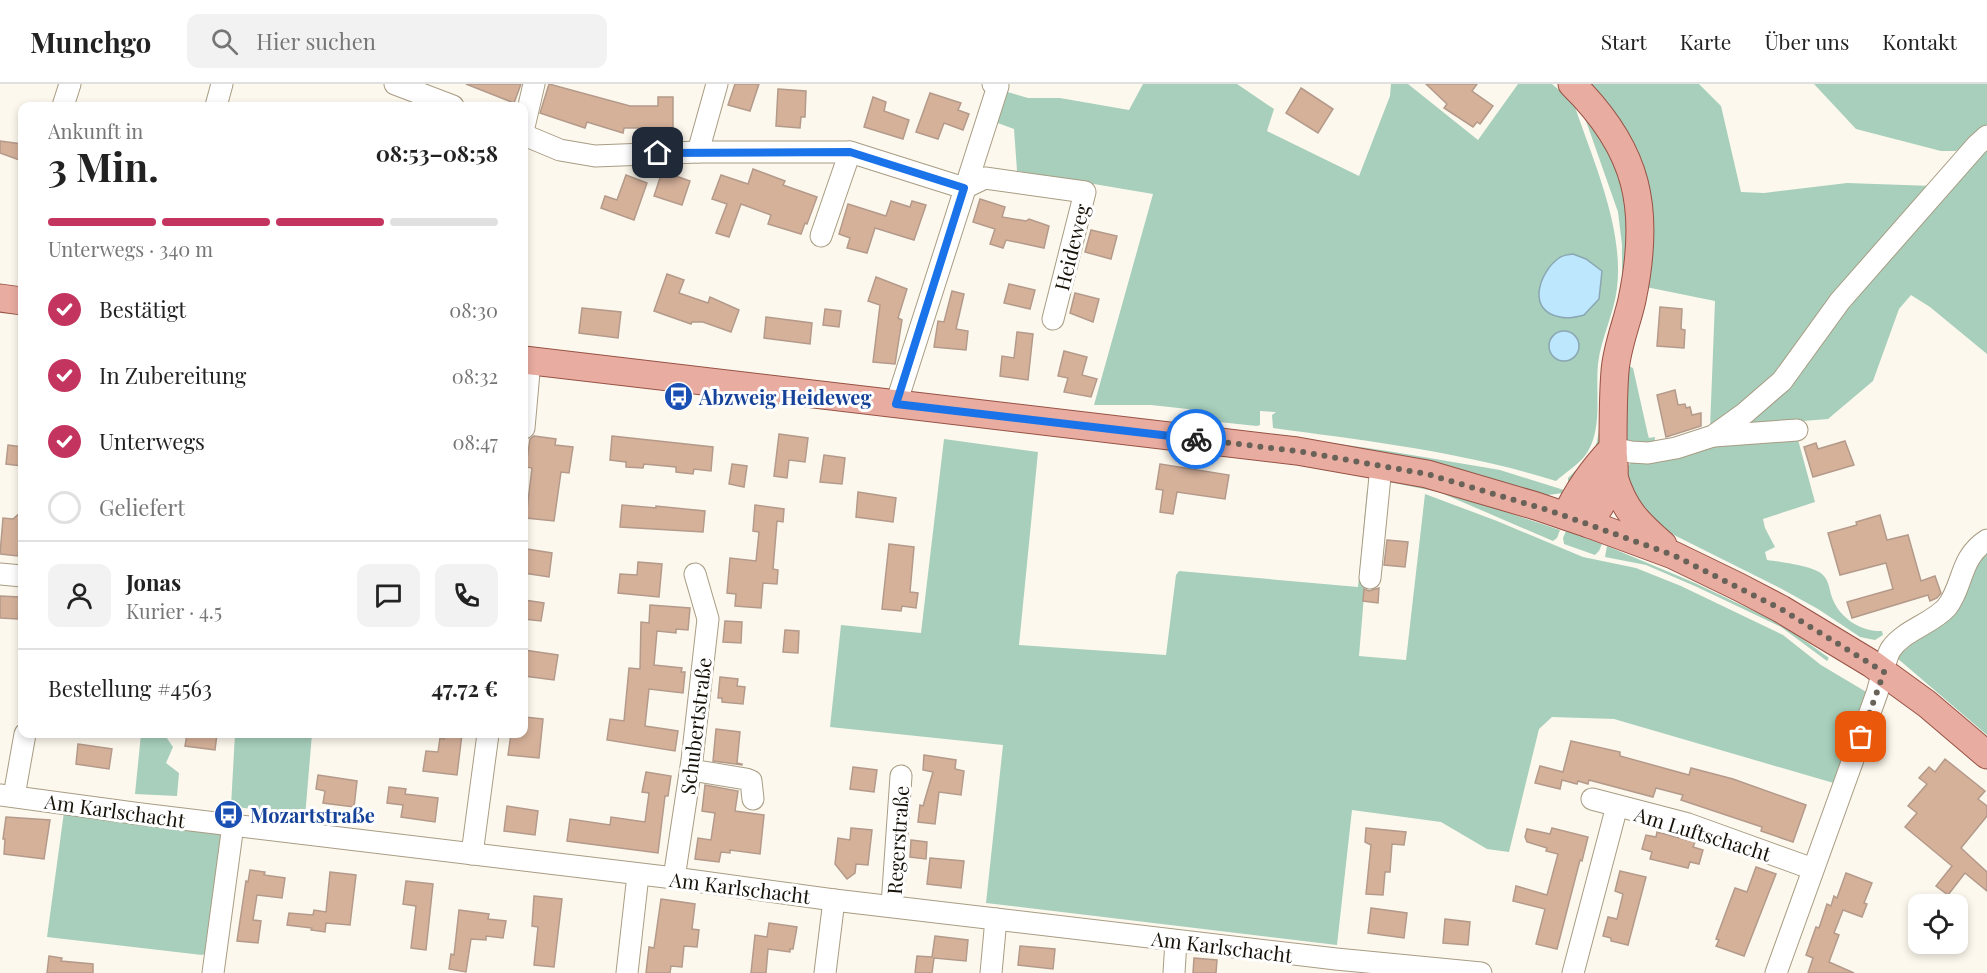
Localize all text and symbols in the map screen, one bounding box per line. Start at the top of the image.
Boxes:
search box [187,14,607,68]
text: Munchgo [30,23,151,60]
icon: search [208,25,241,58]
text: Hier suchen [256,26,376,56]
text: Start [1601,27,1647,55]
text: Karte [1680,27,1731,55]
text: Über uns [1764,27,1849,55]
text: Kontakt [1882,27,1957,55]
text: Ankunft in [48,117,143,144]
pin [632,127,683,178]
icon: home [641,136,674,169]
text: 08:53–08:58 [376,138,498,168]
text: 3 Min. [48,140,159,192]
street label: Heideweg [1047,200,1095,293]
text: Unterwegs · 340 m [48,235,213,262]
icon: check [48,293,81,326]
text: Bestätigt [99,294,186,324]
text: 08:30 [449,296,498,323]
icon: check [48,359,81,392]
text: In Zubereitung [99,360,246,390]
text: 08:32 [452,362,498,389]
bus stop icon: Abzweig Heideweg [662,380,694,412]
place label: Abzweig Heideweg [698,383,872,410]
courier [1166,409,1226,469]
icon: bike [1180,423,1213,456]
icon: check [48,425,81,458]
text: Unterwegs [99,426,205,456]
text: 08:47 [453,428,498,455]
text: Geliefert [99,492,185,522]
button: person [48,564,111,627]
button: chat [357,564,420,627]
button: phone [435,564,498,627]
text: Jonas [126,567,181,597]
text: Kurier · 4.5 [126,597,222,624]
street label: Schubertstraße [673,656,717,796]
text: Bestellung #4563 [48,673,212,703]
text: 47.72 € [431,673,498,703]
pin [1835,711,1886,762]
icon: bag [1844,720,1877,753]
street label: Regerstraße [880,785,914,895]
street label: Am Karlschacht [42,787,188,833]
bus stop icon: Mozartstraße [213,798,245,830]
street label: Am Luftschacht [1630,799,1775,867]
place label: Mozartstraße [250,801,375,828]
street label: Am Karlschacht [667,865,813,909]
map controls [1908,894,1968,954]
button: locate [1908,894,1968,954]
street label: Am Karlschacht [1149,924,1295,968]

